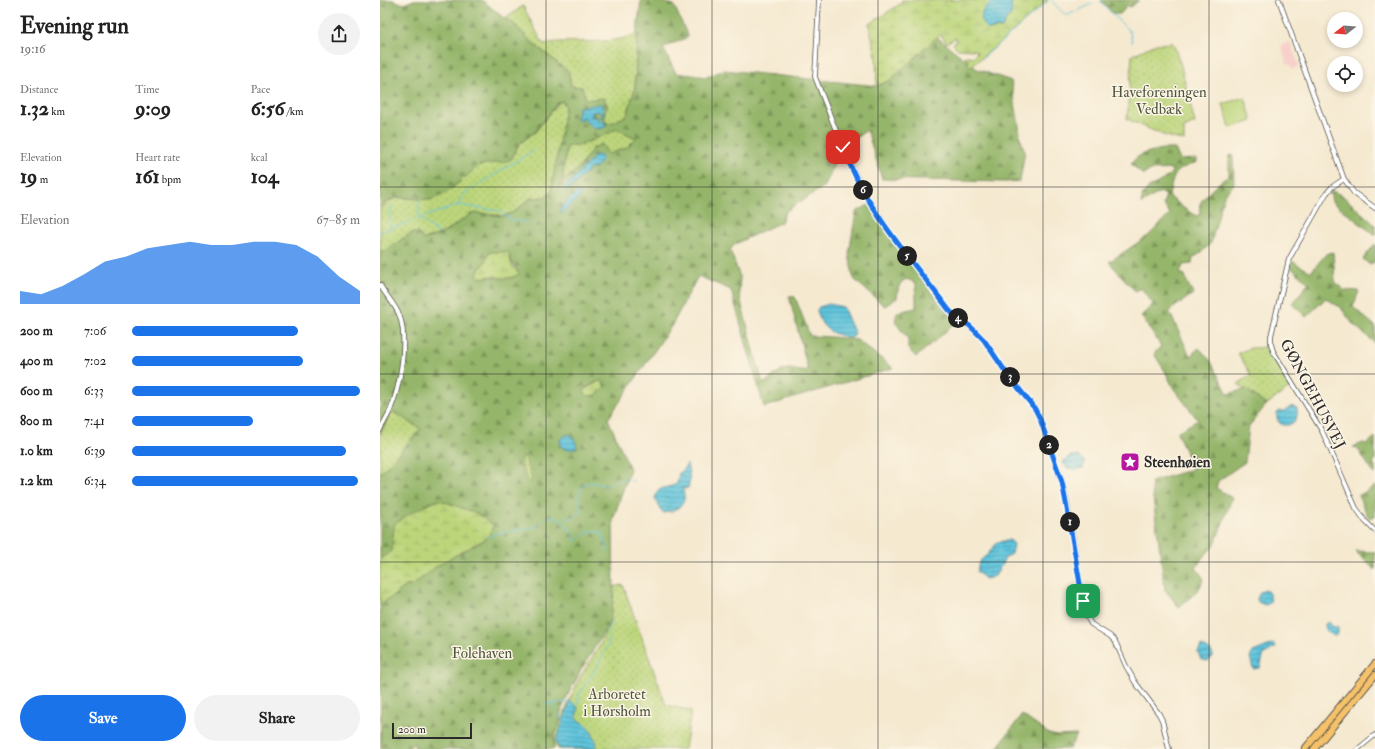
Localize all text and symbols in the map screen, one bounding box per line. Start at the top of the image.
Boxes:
text: Evening run [20,12,129,40]
north arrow [1327,12,1363,48]
map controls [1327,12,1363,92]
button: share [318,13,360,55]
text: 19:16 [20,41,46,57]
button: locate [1327,56,1363,92]
text: Distance [20,83,58,96]
text: Time [135,83,159,96]
text: Pace [251,83,270,96]
park label: Haveforeningen Vedbæk [1111,83,1207,119]
text: 1.32 [20,96,49,121]
text: 9:09 [135,96,171,121]
text: 6:56 [251,96,285,121]
text: km [49,105,65,118]
text: /km [285,105,303,118]
pin [826,130,860,164]
icon: check [832,136,854,158]
text: Elevation [20,151,62,164]
text: Heart rate [135,151,180,164]
text: kcal [251,151,268,164]
text: 19 [20,164,37,189]
text: 161 [135,164,160,189]
text: 104 [251,164,279,189]
text: m [37,173,48,186]
text: bpm [160,173,181,186]
pin: 6 [853,180,873,200]
text: 6 [860,183,866,196]
text: Elevation [20,212,70,228]
text: 67–85 m [316,212,360,228]
pin: 5 [897,246,917,266]
text: 5 [905,249,909,262]
pin: 4 [948,308,968,328]
text: 4 [955,311,961,324]
text: 200 m [20,323,53,339]
text: 7:06 [84,323,106,339]
street label: GØNGEHUSVEJ [1275,336,1350,453]
text: 400 m [20,353,53,369]
text: 7:02 [84,353,106,369]
pin: 3 [1000,367,1020,387]
text: 3 [1008,370,1012,383]
text: 600 m [20,383,53,399]
text: 6:33 [84,383,104,399]
text: 800 m [20,413,52,429]
text: 7:41 [84,413,105,429]
pin: 2 [1039,435,1059,455]
text: 2 [1046,438,1052,451]
text: 1.0 km [20,443,53,459]
text: 6:39 [84,443,105,459]
place icon: Steenhøien [1119,451,1141,473]
place label: Steenhøien [1144,453,1211,472]
text: 1.2 km [20,473,53,489]
text: 6:34 [84,473,106,489]
pin: 1 [1060,512,1080,532]
text: 1 [1068,515,1072,528]
pin [1066,584,1100,618]
icon: arrive [1072,590,1094,612]
park label: Folehaven [452,644,512,663]
park label: Arboretet i Hørsholm [583,685,651,721]
button: Save [20,695,186,741]
button: Share [194,695,360,741]
scale bar [392,721,472,740]
text: 200 m [398,723,426,736]

